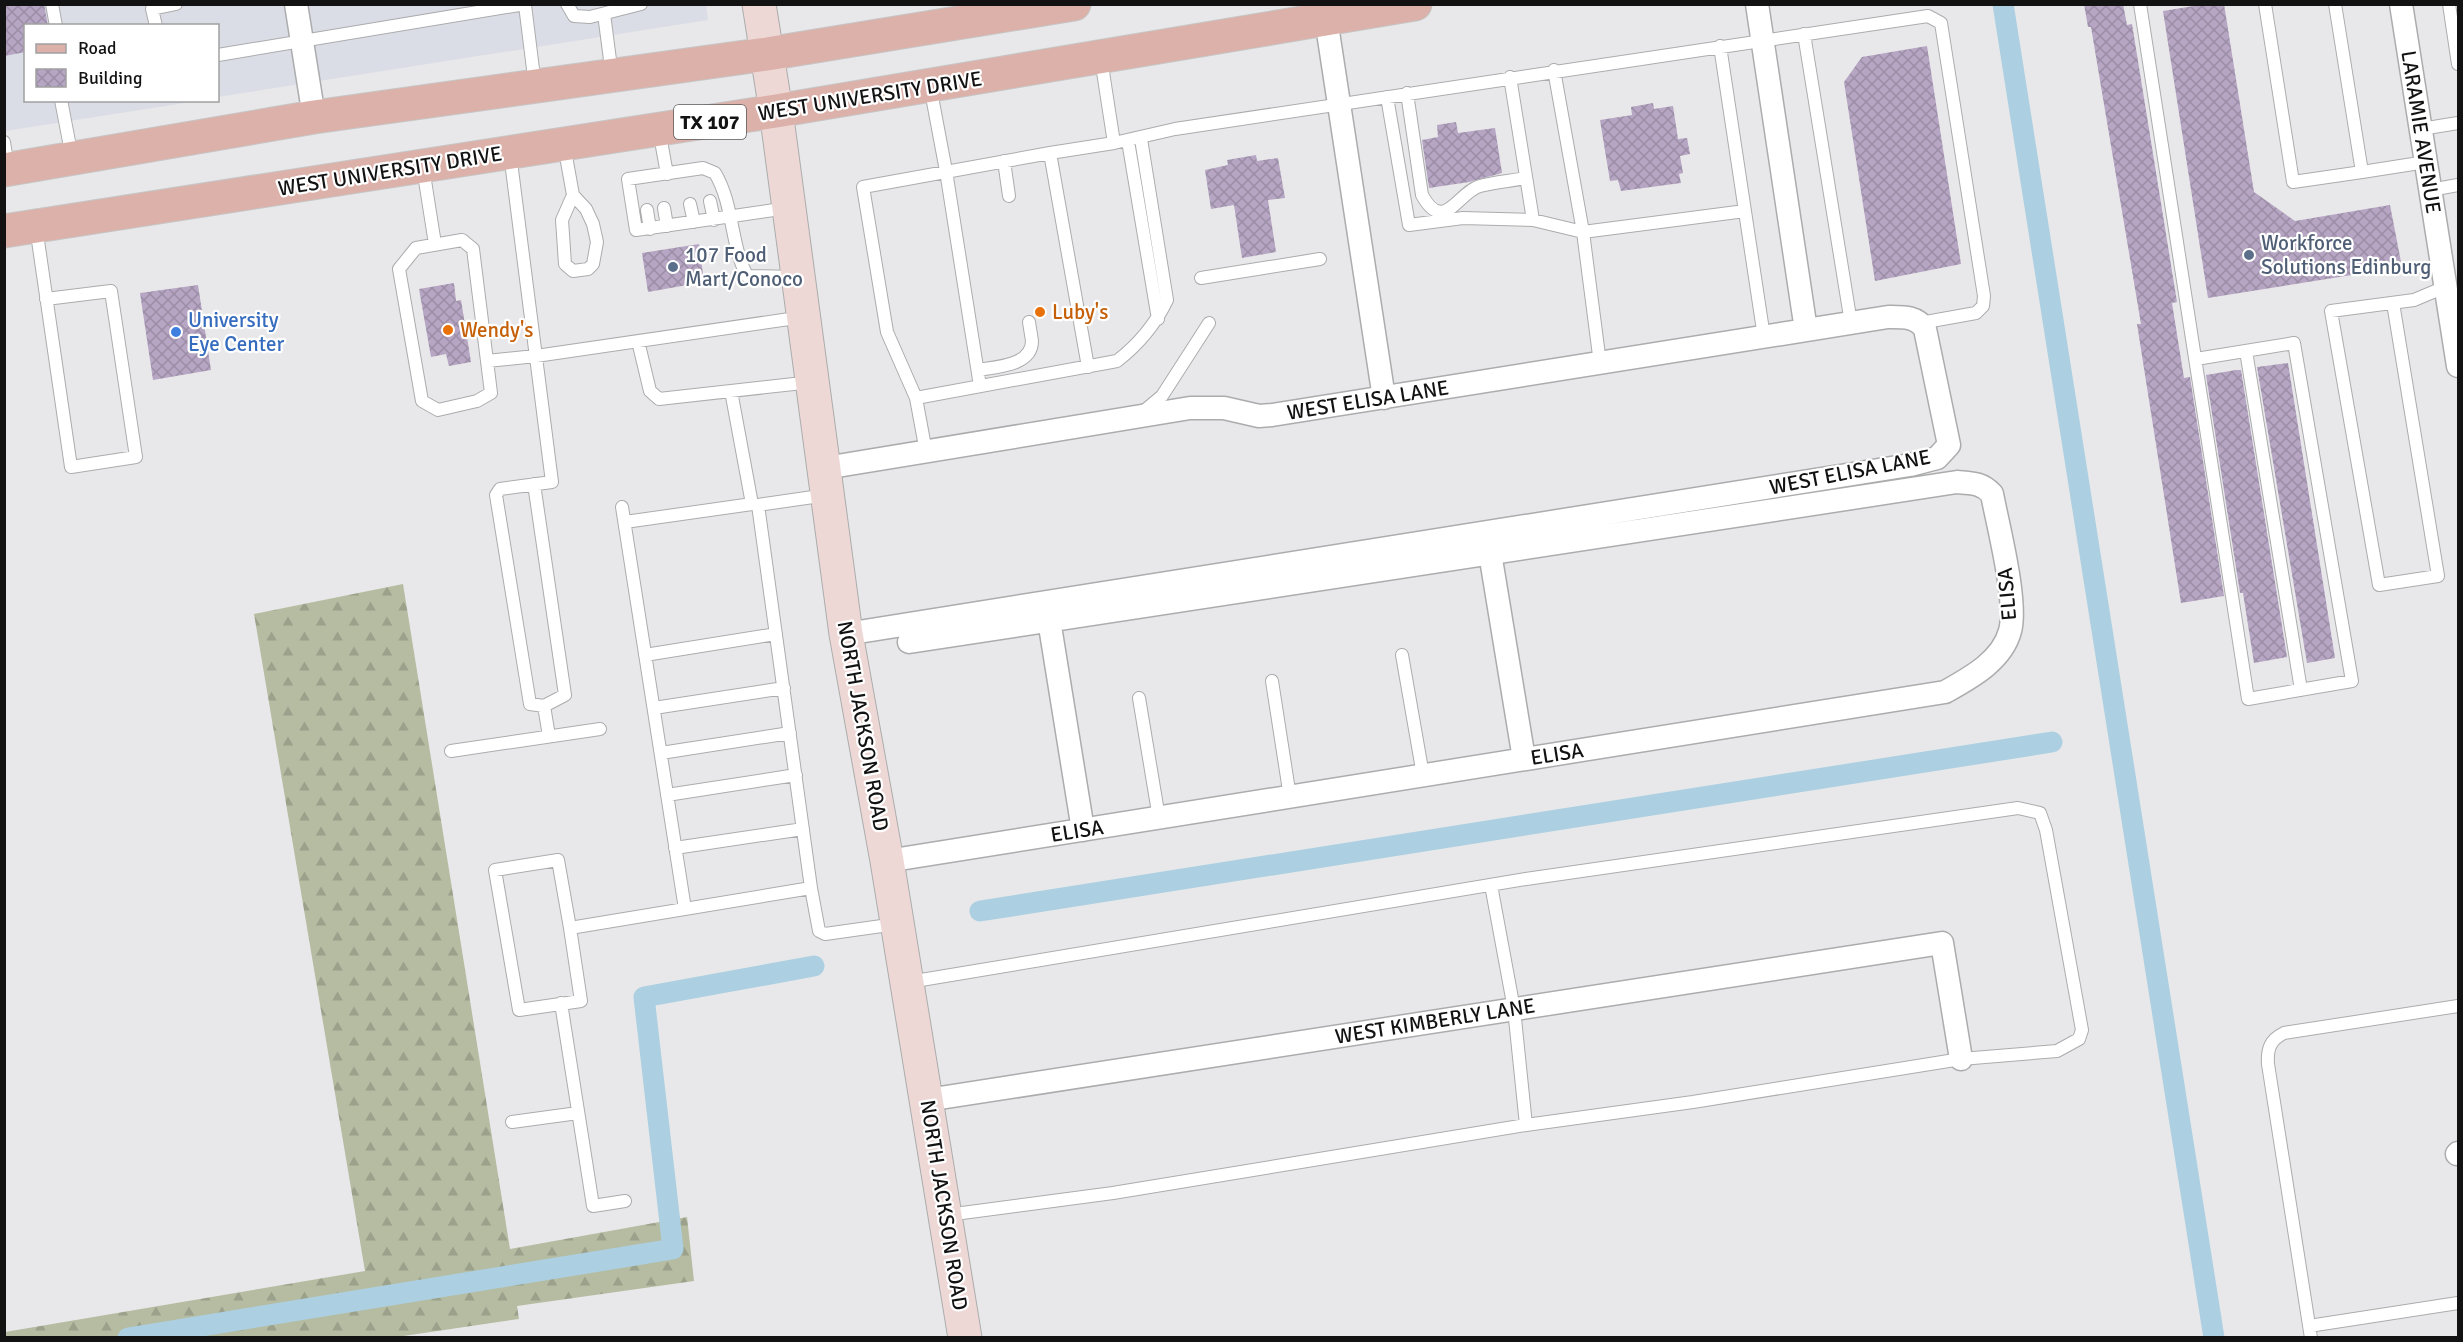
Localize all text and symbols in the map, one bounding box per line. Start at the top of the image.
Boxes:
legend [24,24,219,102]
text: Road [78,37,117,59]
street label: LARAMIE AVENUE [2395,49,2447,215]
street label: WEST UNIVERSITY DRIVE [756,65,984,127]
text: Building [78,67,142,89]
road number: TX 107 [674,105,746,139]
street label: WEST UNIVERSITY DRIVE [276,140,504,202]
place label: Workforce Solutions Edinburg [2261,230,2431,280]
place label: 107 Food Mart/Conoco [685,242,803,292]
marker: Workforce Solutions Edinburg [2242,248,2256,262]
marker: 107 Food Mart/Conoco [666,260,680,274]
place label: Luby's [1052,299,1108,325]
marker: Luby's [1033,305,1047,319]
place label: University Eye Center [188,307,284,357]
place label: Wendy's [460,317,533,343]
marker: Wendy's [441,323,455,337]
marker: University Eye Center [169,325,183,339]
street label: WEST ELISA LANE [1285,374,1451,426]
street label: WEST ELISA LANE [1767,444,1933,500]
street label: ELISA [1992,566,2022,622]
street label: NORTH JACKSON ROAD [832,619,894,833]
street label: ELISA [1529,737,1586,771]
street label: ELISA [1049,814,1106,848]
street label: WEST KIMBERLY LANE [1333,992,1537,1050]
street label: NORTH JACKSON ROAD [915,1098,973,1312]

